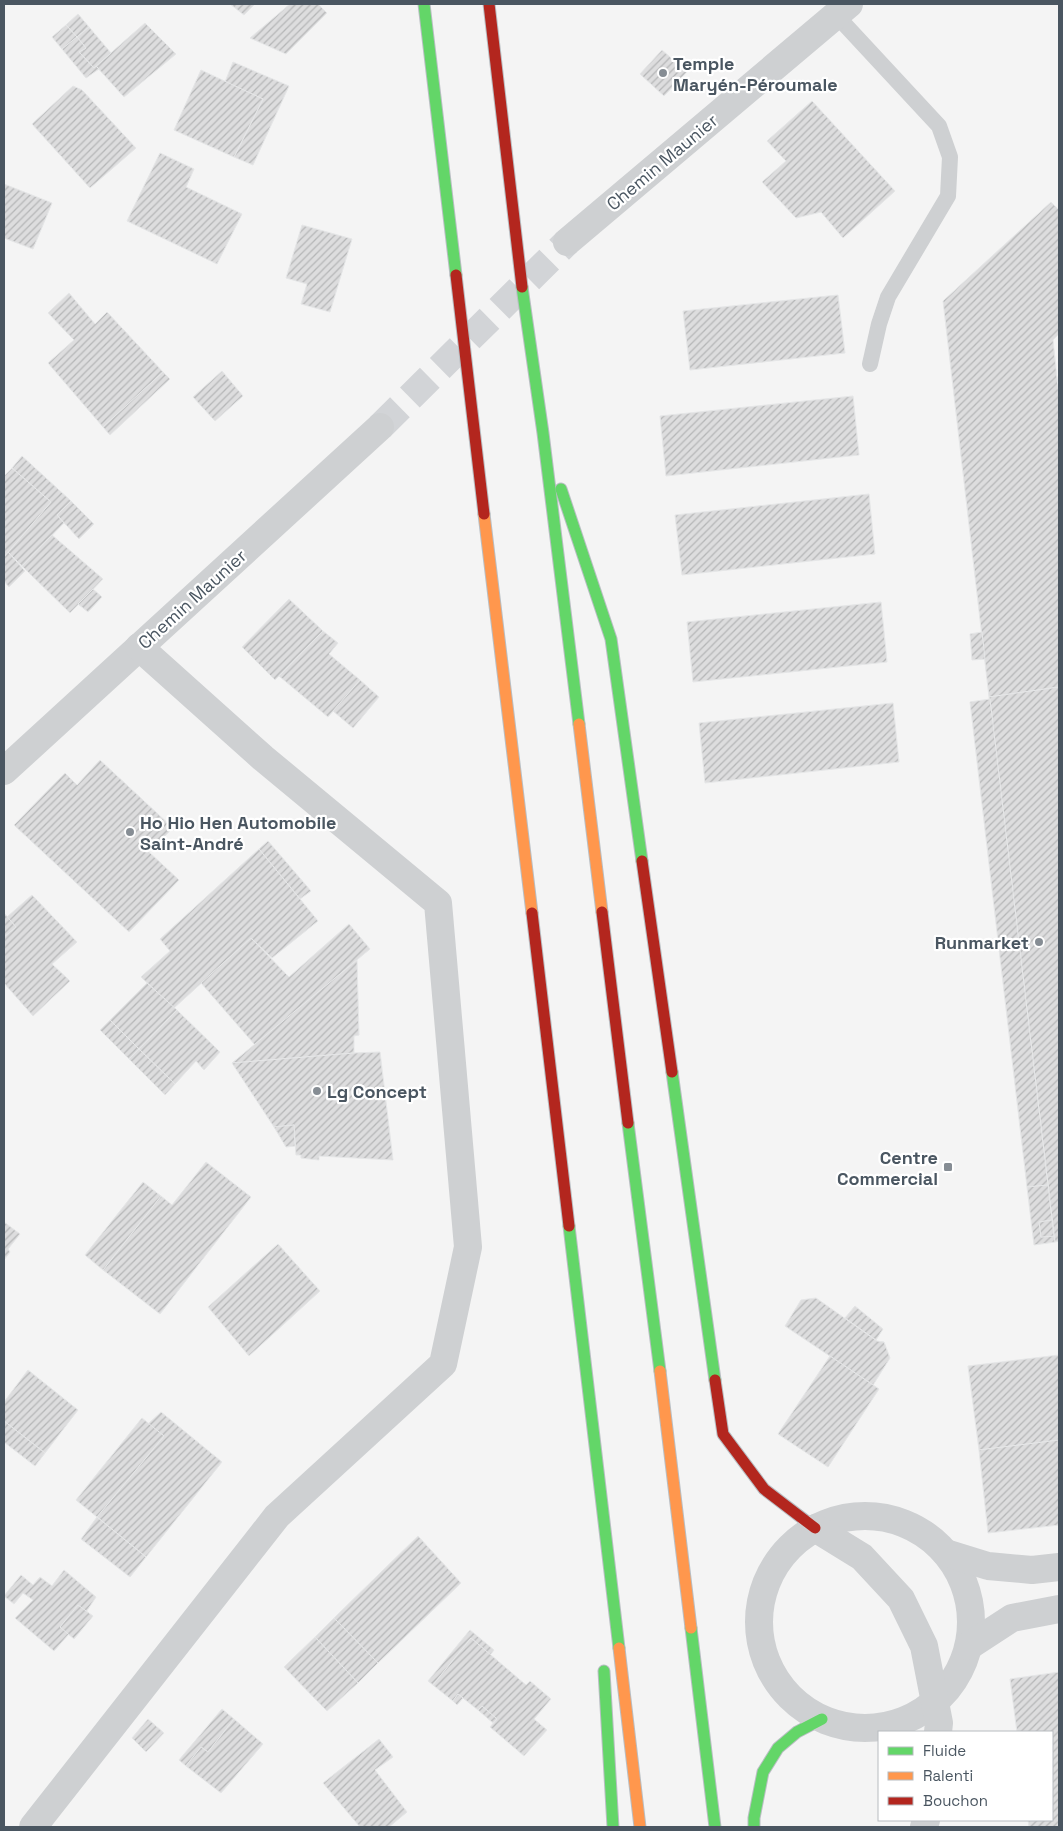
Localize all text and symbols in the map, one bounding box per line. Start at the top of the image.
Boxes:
place label: Temple Maryén-Péroumale [673,52,838,96]
marker: Temple Maryén-Péroumale [657,67,669,79]
street label: Chemin Maunier [602,109,723,215]
street label: Chemin Maunier [133,544,251,654]
place label: Ho Hio Hen Automobile Saint-André [140,811,336,855]
marker: Ho Hio Hen Automobile Saint-André [124,826,136,838]
place label: Runmarket [935,931,1029,954]
marker: Runmarket [1033,936,1045,948]
place label: Lg Concept [327,1080,427,1103]
marker: Lg Concept [311,1085,323,1097]
place label: Centre Commercial [837,1146,938,1190]
marker: Centre Commercial [942,1161,954,1173]
legend [878,1731,1053,1821]
text: Fluide [923,1741,966,1760]
text: Ralenti [923,1766,973,1785]
text: Bouchon [923,1791,988,1810]

